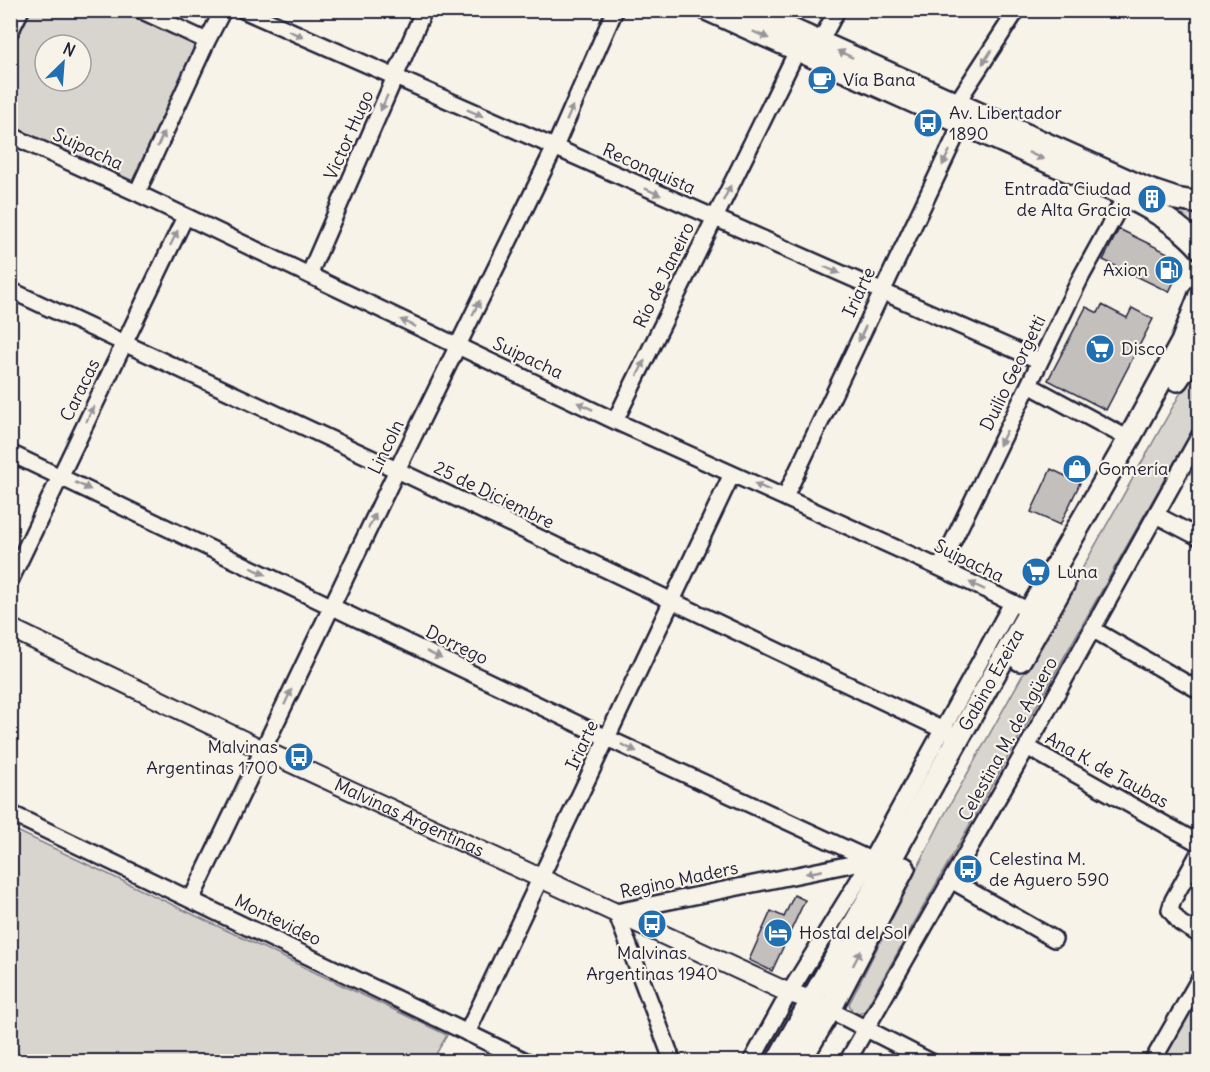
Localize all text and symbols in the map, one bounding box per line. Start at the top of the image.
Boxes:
one-way arrow [288,29,306,39]
one-way arrow [753,30,770,39]
north arrow [33,33,93,93]
text: N [60,38,79,61]
one-way arrow [837,49,854,58]
one-way arrow [981,49,992,66]
cafe icon: Vía Bana [806,64,838,96]
place label: Vía Bana [843,68,916,91]
street label: Victor Hugo [319,86,379,183]
one-way arrow [380,94,389,111]
place label: Av. Libertador 1890 [949,101,1063,145]
one-way arrow [565,105,574,122]
bus stop icon: Av. Libertador 1890 [912,107,944,139]
one-way arrow [466,108,484,118]
street label: Suipacha [49,122,127,175]
one-way arrow [157,131,166,148]
street label: Reconquista [599,138,699,199]
one-way arrow [941,149,950,166]
one-way arrow [1027,152,1044,161]
place label: Entrada Ciudad de Alta Gracia [1004,177,1131,221]
building icon: Entrada Ciudad de Alta Gracia [1136,183,1168,215]
one-way arrow [722,184,731,201]
one-way arrow [644,188,662,197]
street label: Río de Janeiro [628,218,699,332]
one-way arrow [170,230,179,247]
fuel station icon: Axion [1153,254,1185,286]
place label: Axion [1103,258,1148,281]
street label: Iriarte [837,263,880,320]
one-way arrow [823,265,841,275]
one-way arrow [471,299,481,316]
street label: Duilio Georgetti [975,311,1050,434]
one-way arrow [400,318,417,327]
one-way arrow [857,325,866,342]
street label: Suipacha [489,331,567,384]
supermarket icon: Disco [1084,333,1116,365]
place label: Disco [1121,337,1165,360]
street label: Caracas [55,355,105,425]
one-way arrow [635,359,645,377]
one-way arrow [576,402,593,411]
one-way arrow [86,406,95,423]
street label: Lincoln [363,416,409,478]
one-way arrow [999,429,1009,447]
shop icon: Gomería [1061,453,1093,485]
street label: 25 de Diciembre [430,456,558,534]
place label: Gomería [1098,457,1168,480]
one-way arrow [74,482,91,491]
one-way arrow [753,482,771,491]
one-way arrow [368,512,377,529]
street label: Suipacha [931,534,1008,587]
supermarket icon: Luna [1020,556,1052,588]
place label: Luna [1057,560,1098,583]
one-way arrow [250,567,267,576]
one-way arrow [969,581,986,591]
street label: Dorrego [422,620,492,670]
street label: Gabino Ezeiza [953,625,1029,735]
one-way arrow [426,651,443,660]
street label: Celestina M. de Agüero [953,653,1062,825]
one-way arrow [284,688,293,705]
street label: Iriarte [560,716,603,773]
street label: Ana K. de Taubas [1042,726,1173,813]
place label: Malvinas Argentinas 1700 [146,735,278,779]
bus stop icon: Malvinas Argentinas 1700 [283,741,315,773]
one-way arrow [620,744,638,754]
street label: Malvinas Argentinas [331,773,488,862]
place label: Celestina M. de Aguero 590 [989,847,1109,891]
bus stop icon: Celestina M. de Aguero 590 [952,853,984,885]
street label: Regino Maders [618,856,740,903]
one-way arrow [804,868,823,877]
street label: Montevideo [231,889,325,950]
bus stop icon: Malvinas Argentinas 1940 [636,908,668,940]
hotel icon: Hostal del Sol [762,917,794,949]
place label: Hostal del Sol [799,921,908,944]
place label: Malvinas Argentinas 1940 [586,941,718,985]
one-way arrow [852,949,862,966]

